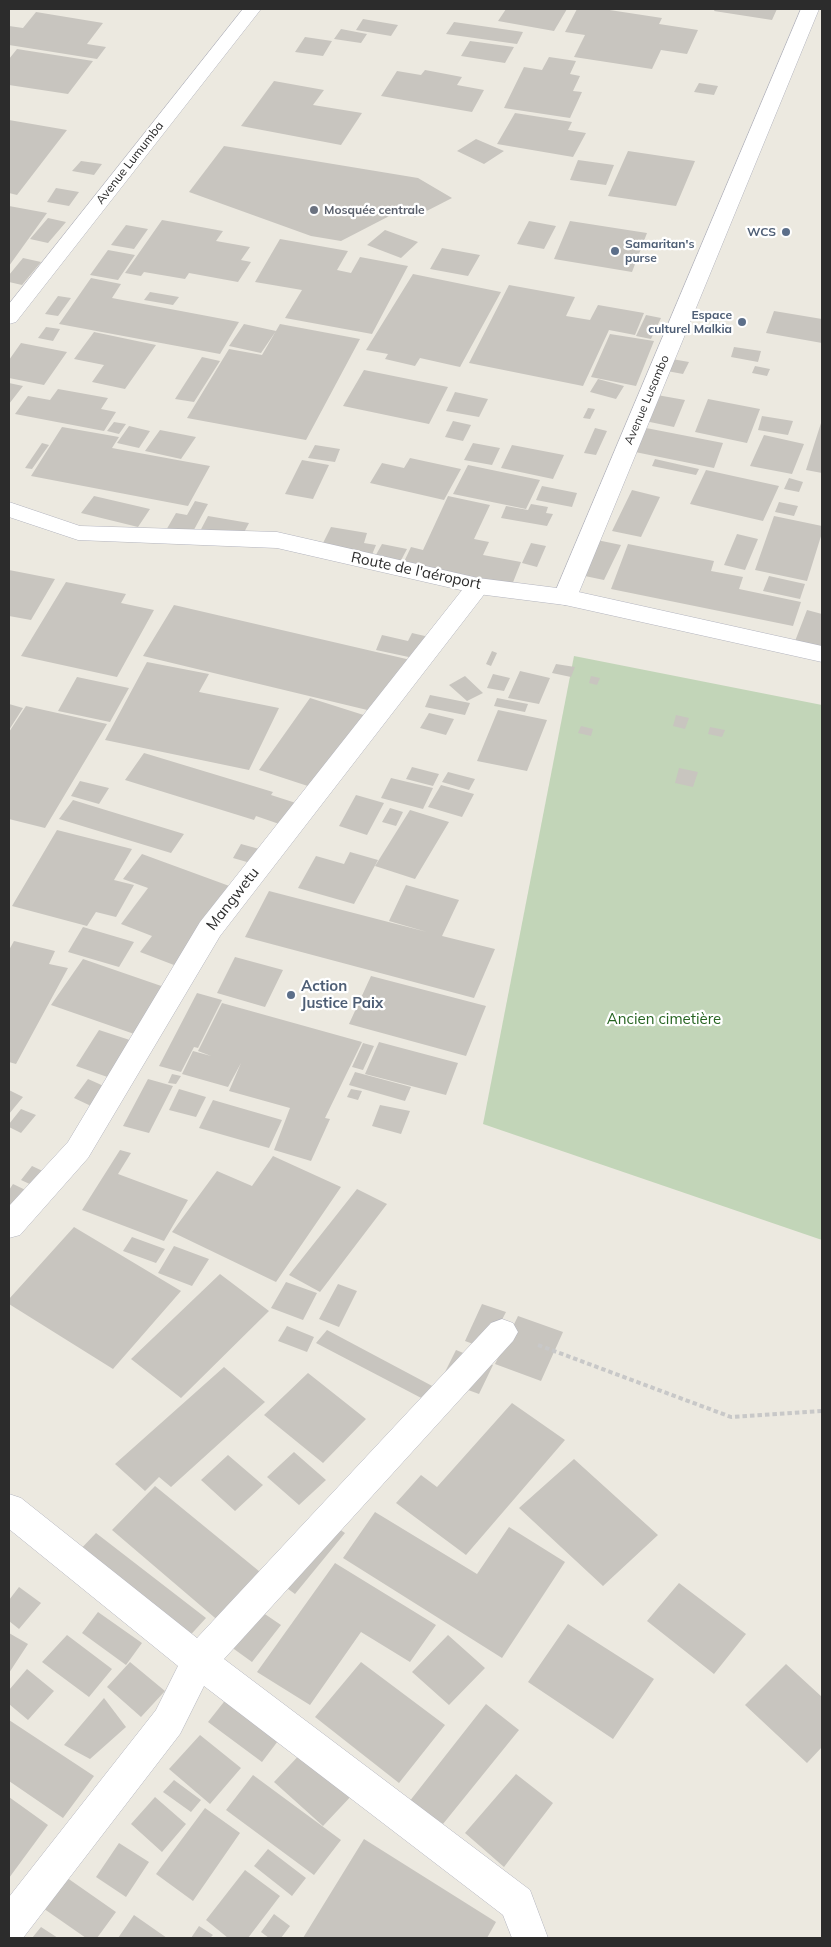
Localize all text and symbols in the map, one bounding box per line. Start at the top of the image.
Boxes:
street label: Avenue Lumumba [93,119,167,207]
place label: Mosquée centrale [324,203,425,217]
marker: Mosquée centrale [308,204,320,216]
place label: WCS [747,225,776,239]
marker: WCS [780,226,792,238]
place label: Samaritan's purse [625,237,694,265]
marker: Samaritan's purse [609,245,621,257]
place label: Espace culturel Malkia [648,308,732,336]
marker: Espace culturel Malkia [736,316,748,328]
street label: Avenue Lusambo [622,353,672,447]
street label: Route de l'aéroport [349,548,483,594]
street label: Mangwetu [203,864,263,934]
place label: Action Justice Paix [301,977,383,1012]
marker: Action Justice Paix [285,989,297,1001]
park label: Ancien cimetière [607,1010,721,1028]

